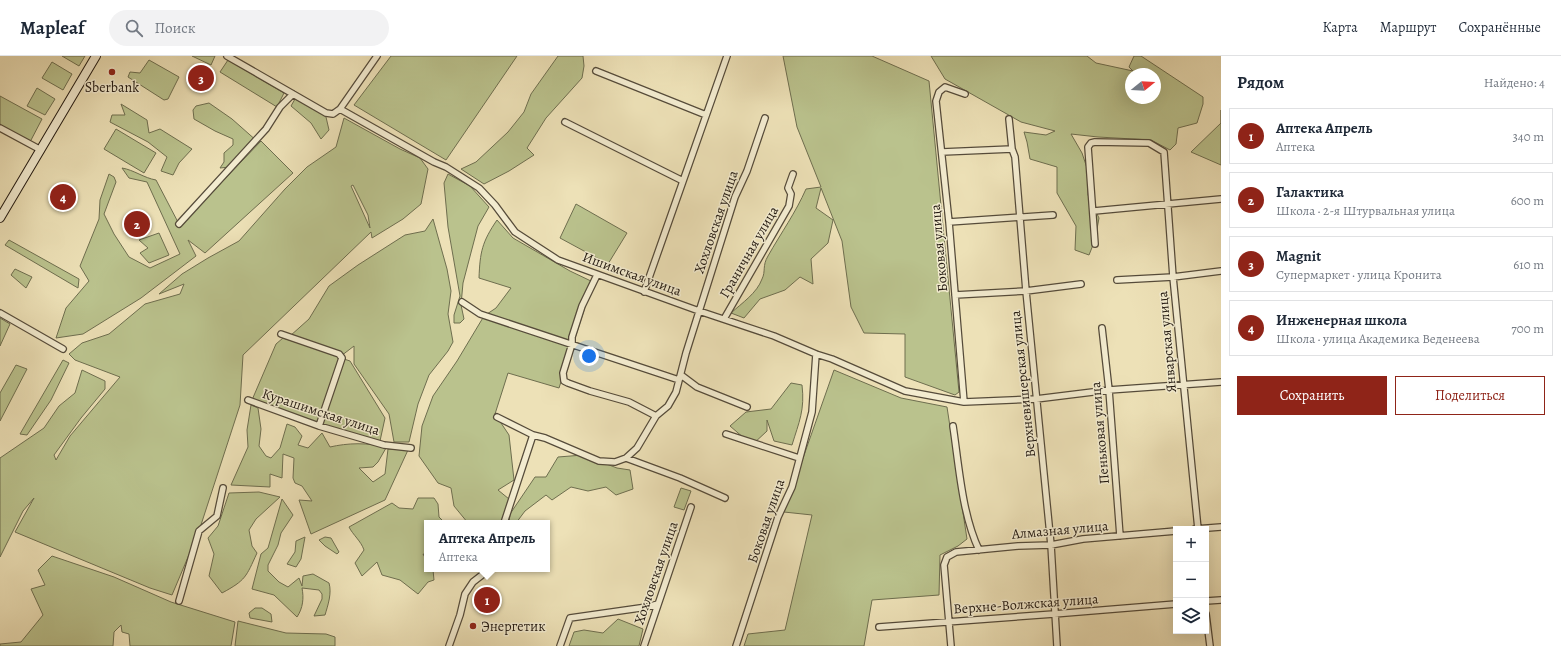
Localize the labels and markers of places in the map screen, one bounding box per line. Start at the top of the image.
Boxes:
pin: 3 [188,63,214,93]
marker: Sberbank [107,67,117,77]
place label: Sberbank [85,78,139,97]
pin: 4 [50,182,76,212]
pin: 2 [124,209,150,239]
pin: 1 [474,585,500,615]
place label: Энергетик [481,617,545,636]
marker: Энергетик [468,621,478,631]

